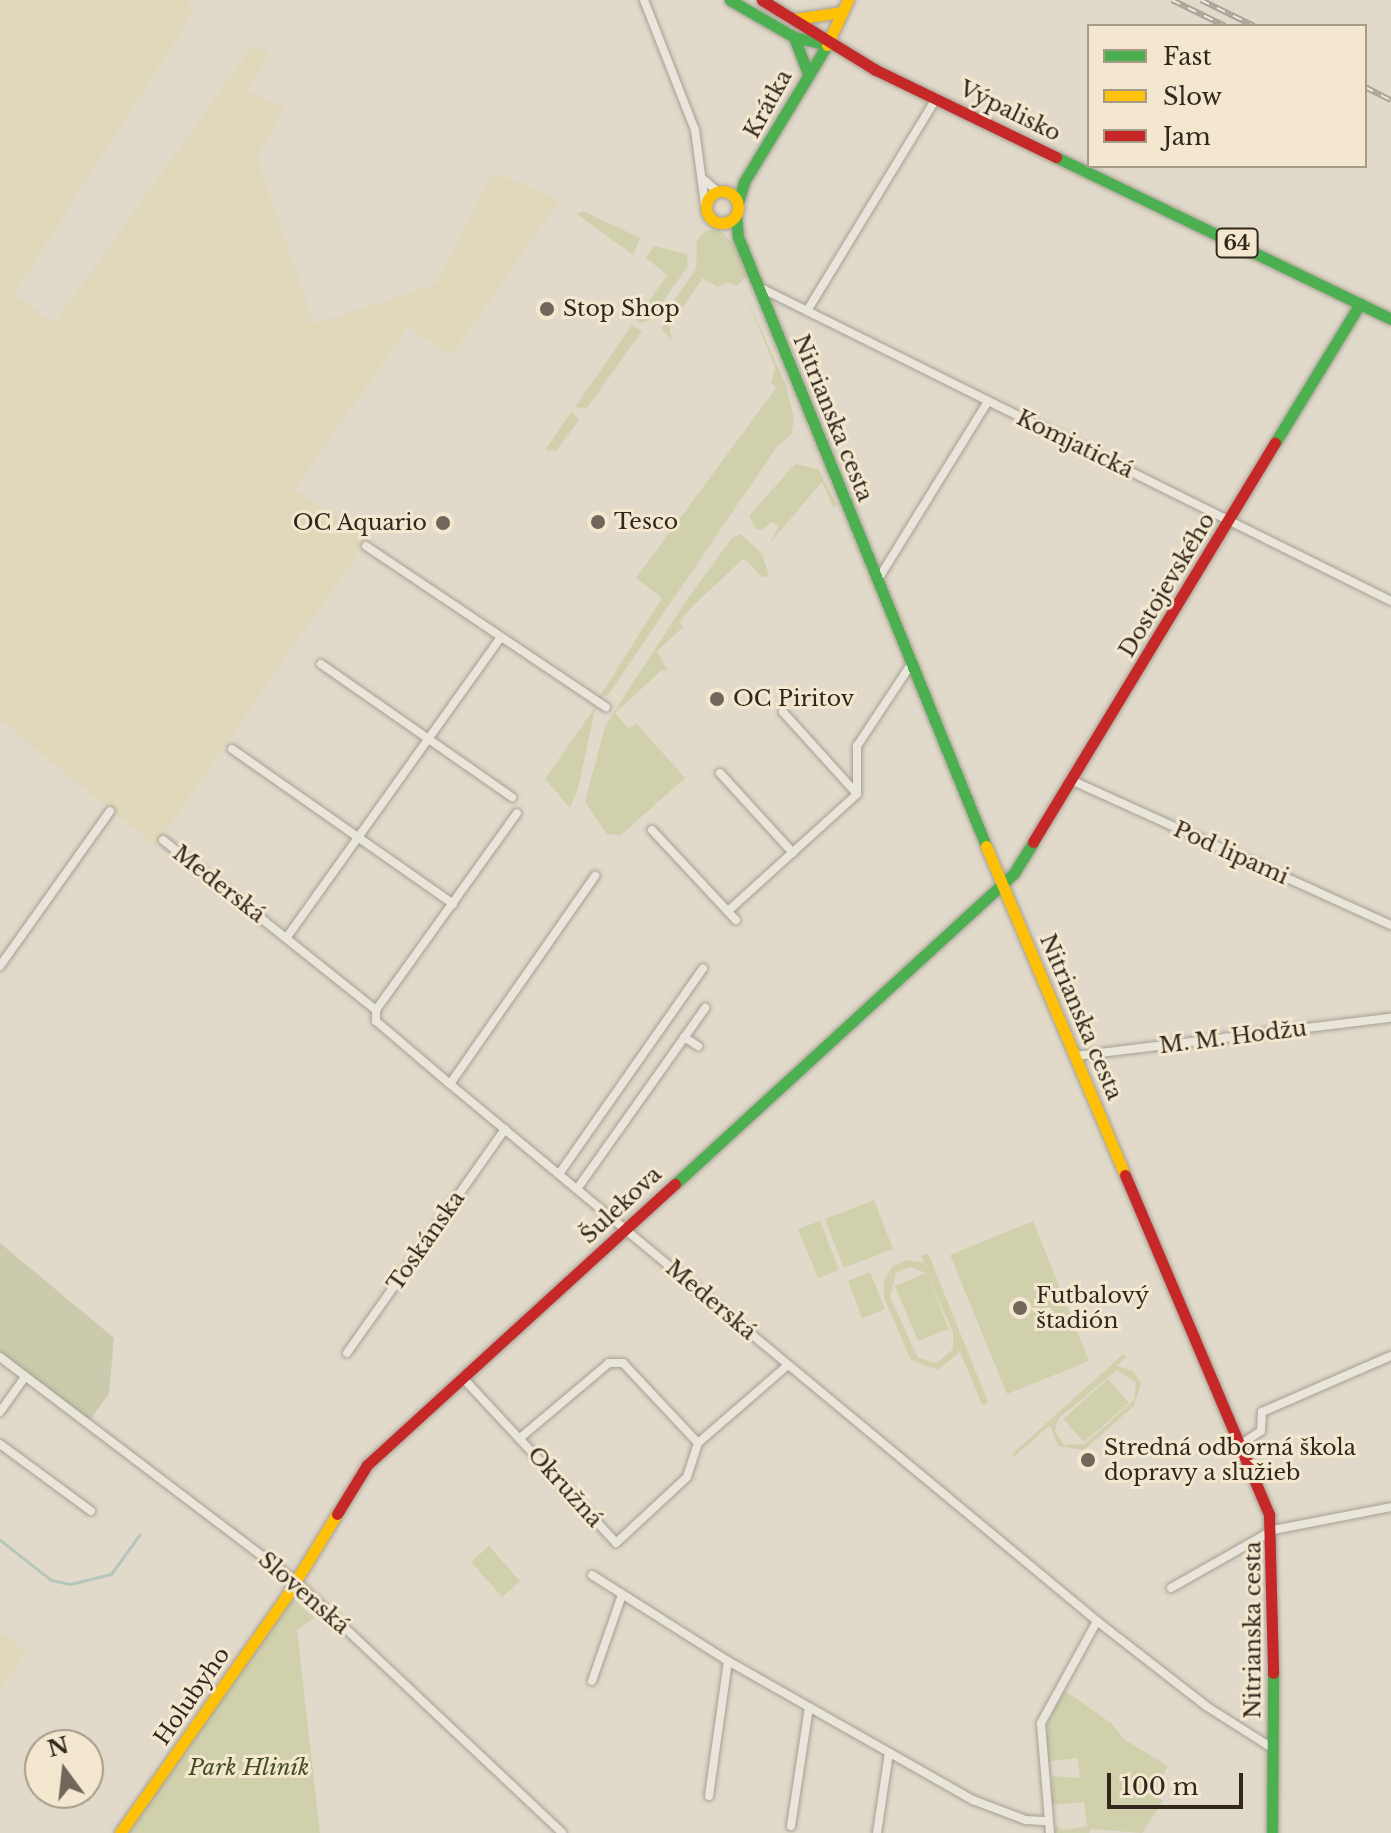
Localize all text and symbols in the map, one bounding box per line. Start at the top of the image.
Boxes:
legend [1087,24,1367,168]
text: Fast [1163,42,1211,71]
street label: Krátka [739,65,797,143]
street label: Výpalisko [955,75,1065,147]
text: Slow [1163,82,1222,111]
text: Jam [1163,122,1211,151]
road number: 64 [1215,227,1259,259]
place label: Stop Shop [563,296,680,322]
marker: Stop Shop [538,300,556,318]
street label: Nitrianska cesta [787,331,879,505]
street label: Komjatická [1012,404,1138,484]
street label: Dostojevského [1114,508,1220,662]
place label: Tesco [614,509,678,535]
place label: OC Aquario [292,510,427,536]
marker: Tesco [589,513,607,531]
marker: OC Aquario [434,514,452,532]
place label: OC Piritov [733,686,854,712]
marker: OC Piritov [708,690,726,708]
street label: Pod lipami [1169,816,1293,890]
street label: Mederská [168,840,270,928]
street label: Nitrianska cesta [1034,930,1128,1104]
street label: M. M. Hodžu [1158,1015,1308,1059]
street label: Šulekova [575,1161,667,1249]
street label: Toskánska [382,1186,470,1296]
street label: Mederská [660,1255,762,1345]
place label: Futbalový štadión [1036,1282,1149,1334]
marker: Futbalový štadión [1011,1299,1029,1317]
place label: Stredná odborná škola dopravy a služieb [1104,1434,1356,1486]
street label: Okružná [522,1441,608,1533]
marker: Stredná odborná škola dopravy a služieb [1079,1451,1097,1469]
street label: Nitrianska cesta [1240,1541,1266,1719]
street label: Slovenská [253,1546,355,1640]
street label: Holubyho [149,1642,235,1750]
north arrow [24,1729,104,1809]
text: N [45,1732,72,1763]
park label: Park Hliník [189,1755,309,1781]
scale bar [1111,1757,1247,1807]
text: 100 m [1121,1772,1199,1801]

